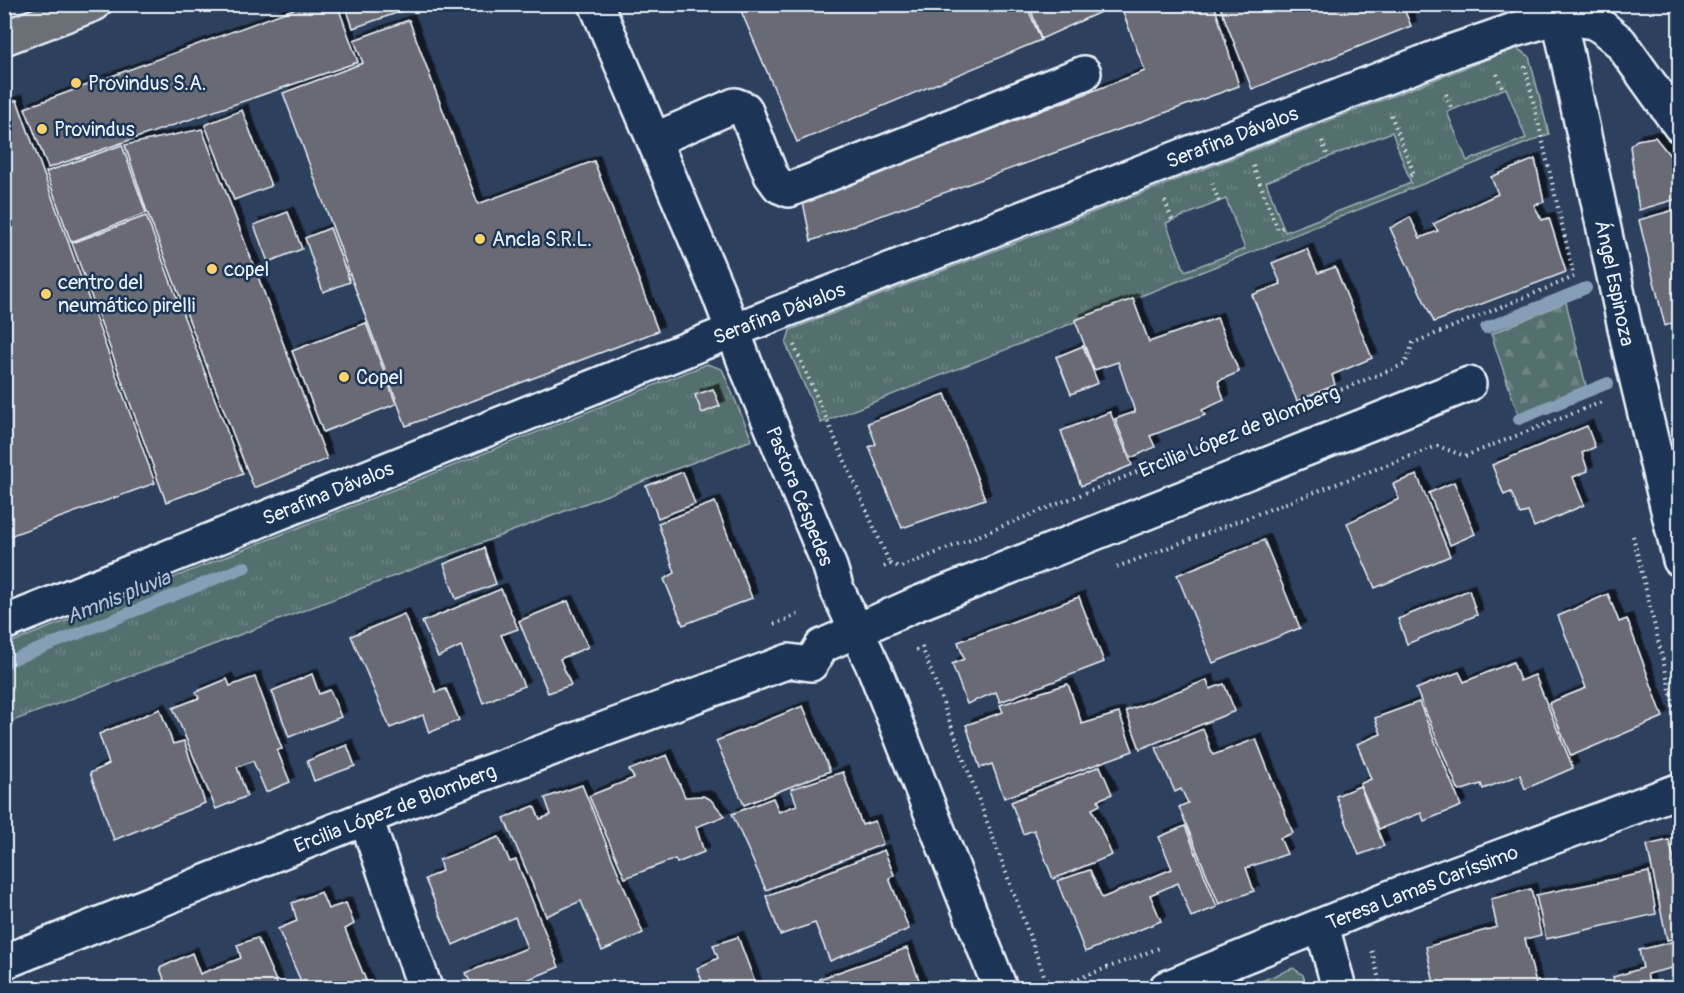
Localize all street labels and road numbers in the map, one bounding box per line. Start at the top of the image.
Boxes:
street label: Serafina Dávalos [1163,101,1302,174]
street label: Ángel Espinoza [1589,218,1640,348]
street label: Serafina Dávalos [710,277,849,350]
street label: Ercilia López de Blomberg [1135,380,1343,483]
street label: Pastora Céspedes [760,423,839,570]
street label: Serafina Dávalos [259,456,397,531]
street label: Ercilia López de Blomberg [291,758,500,859]
street label: Teresa Lamas Caríssimo [1323,839,1522,936]

